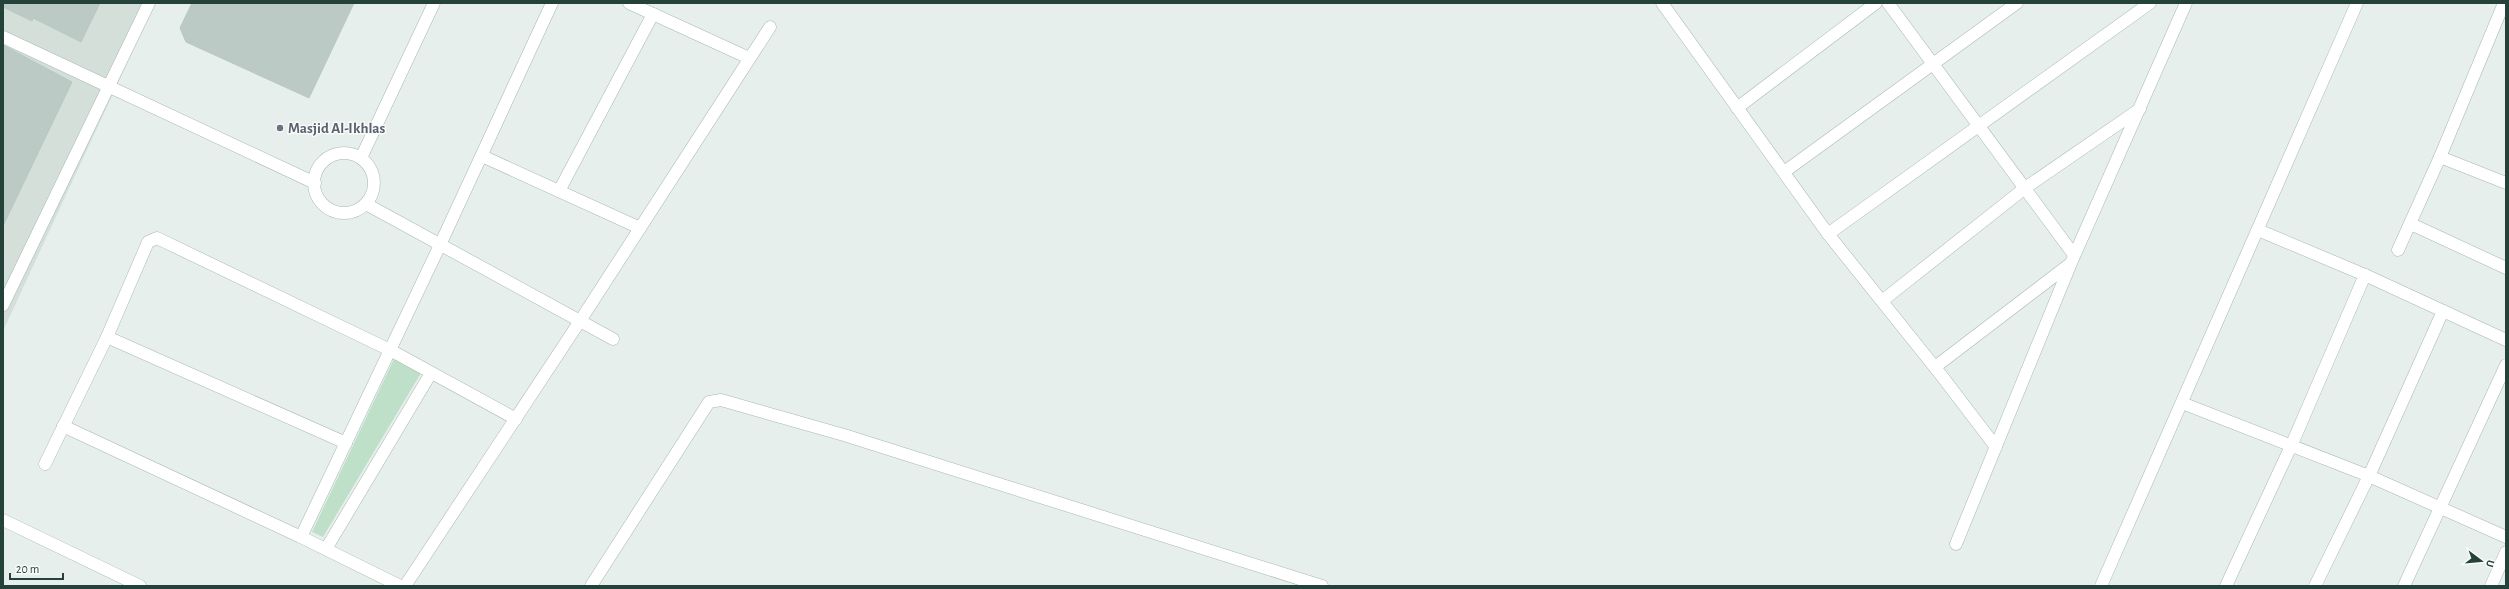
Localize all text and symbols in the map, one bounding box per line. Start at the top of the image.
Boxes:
place label: Masjid Al-Ikhlas [288,121,386,136]
marker: Masjid Al-Ikhlas [275,123,285,133]
north arrow [2461,541,2501,581]
scale bar [10,555,63,581]
text: U [2484,559,2496,569]
text: 20 m [16,563,39,575]

